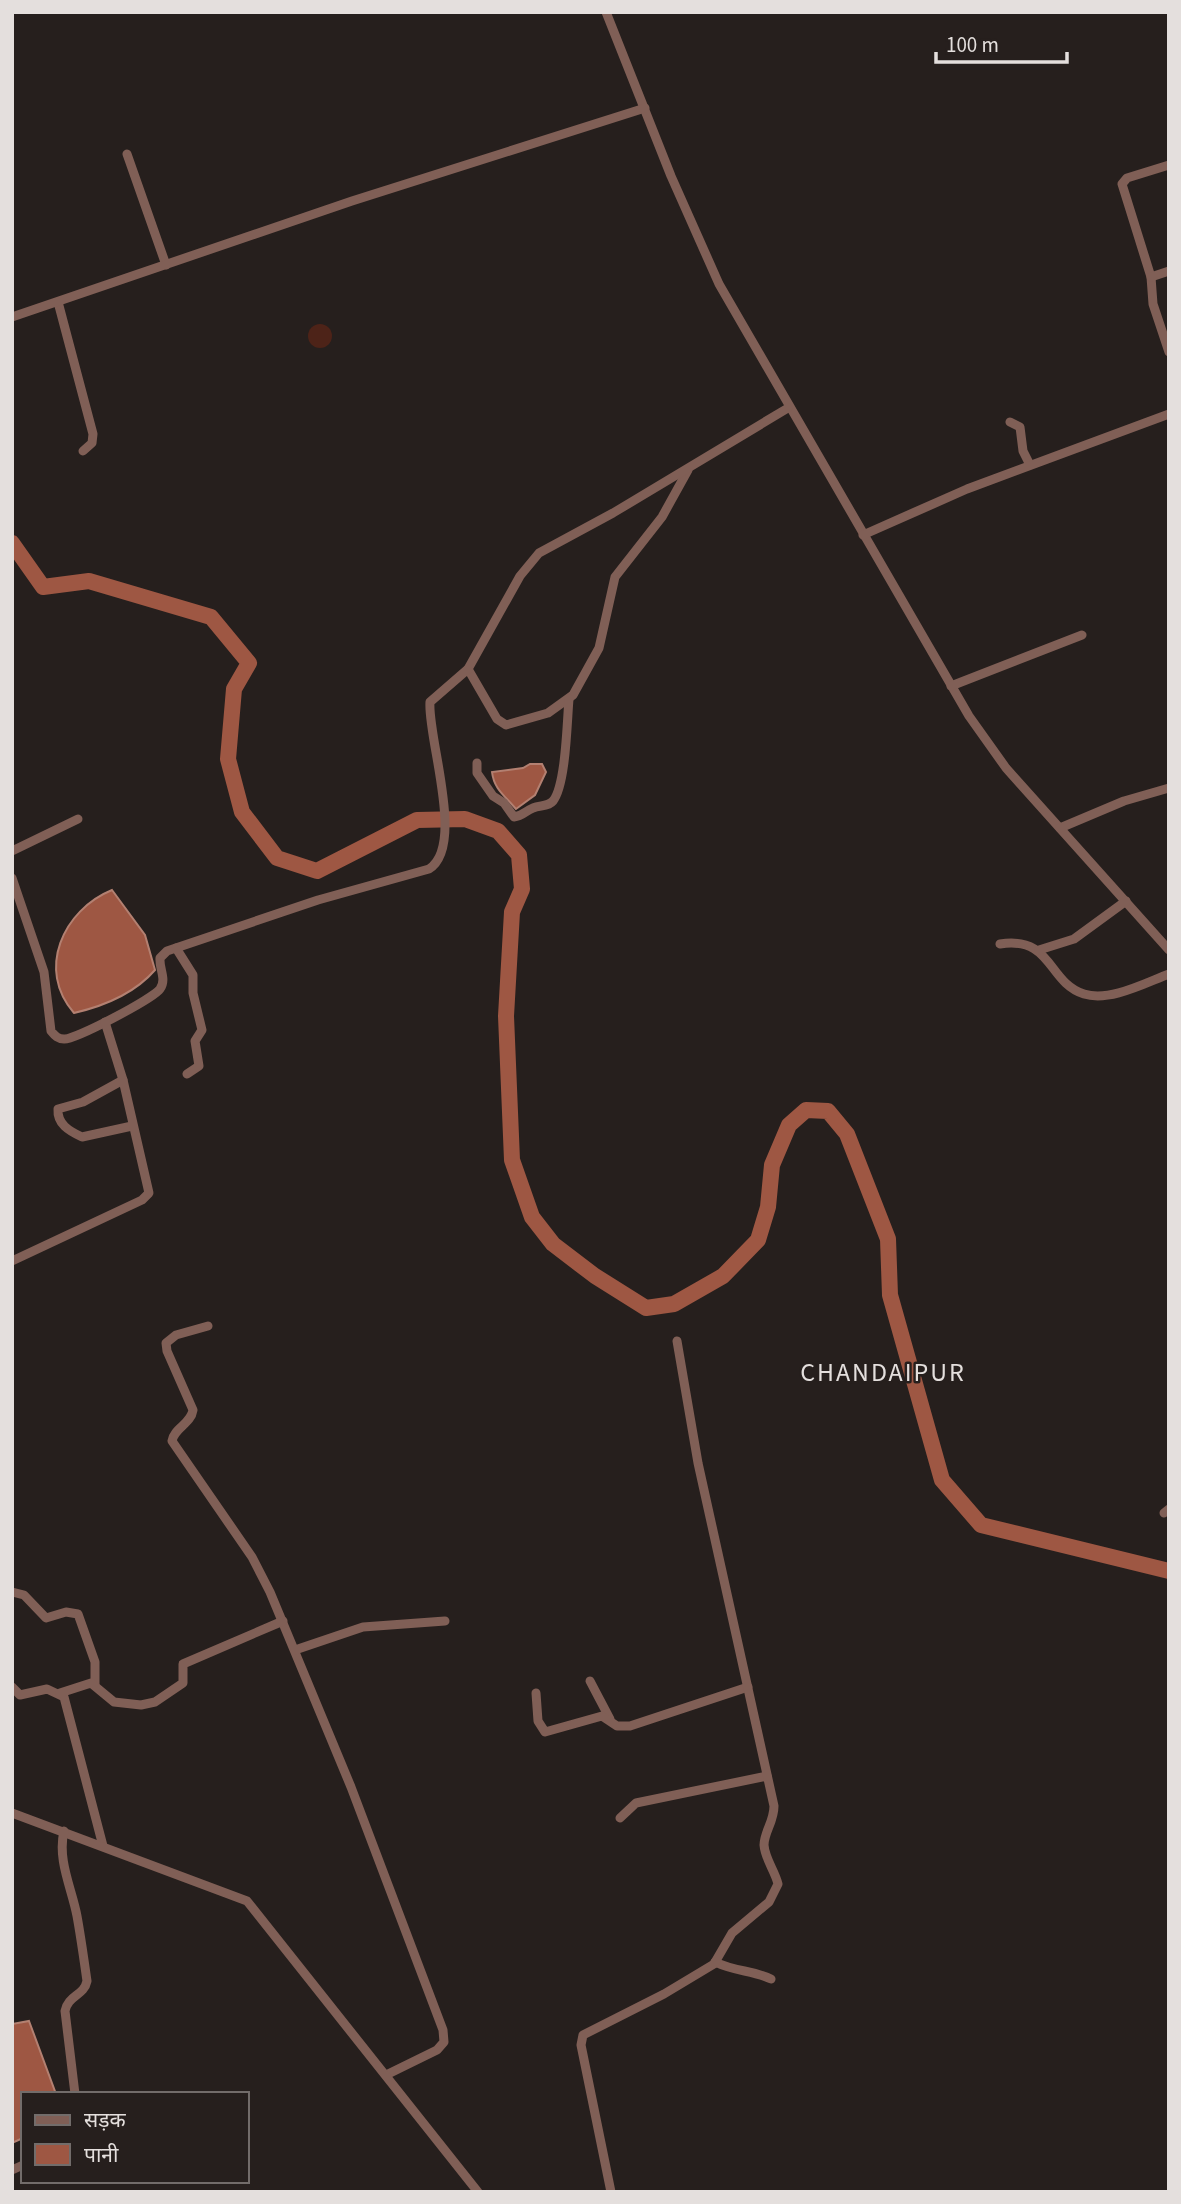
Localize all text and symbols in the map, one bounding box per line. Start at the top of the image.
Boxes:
scale bar [936,21,1067,65]
text: 100 m [946,30,999,60]
district label: CHANDAIPUR [800,1354,966,1391]
legend [21,2092,248,2183]
text: सड़क [84,2105,126,2135]
text: पानी [84,2140,119,2170]

